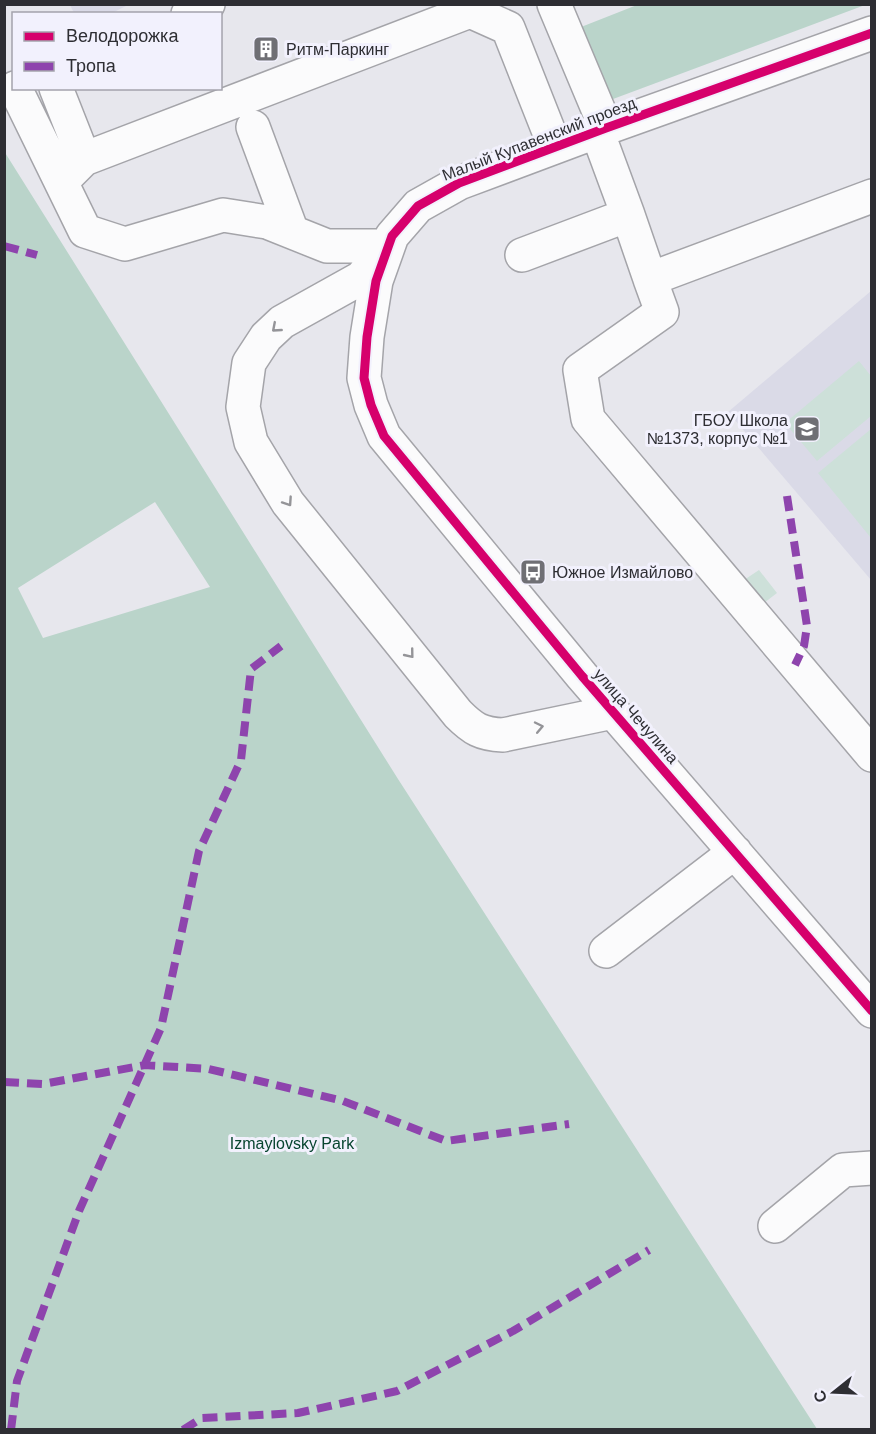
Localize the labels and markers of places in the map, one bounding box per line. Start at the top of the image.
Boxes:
building icon: Ритм-Паркинг [251,34,281,64]
place label: Ритм-Паркинг [286,41,389,58]
place label: ГБОУ Школа №1373, корпус №1 [646,412,788,447]
school or university icon: ГБОУ Школа №1373, корпус №1 [792,414,822,444]
bus stop icon: Южное Измайлово [518,557,548,587]
place label: Южное Измайлово [552,564,693,581]

